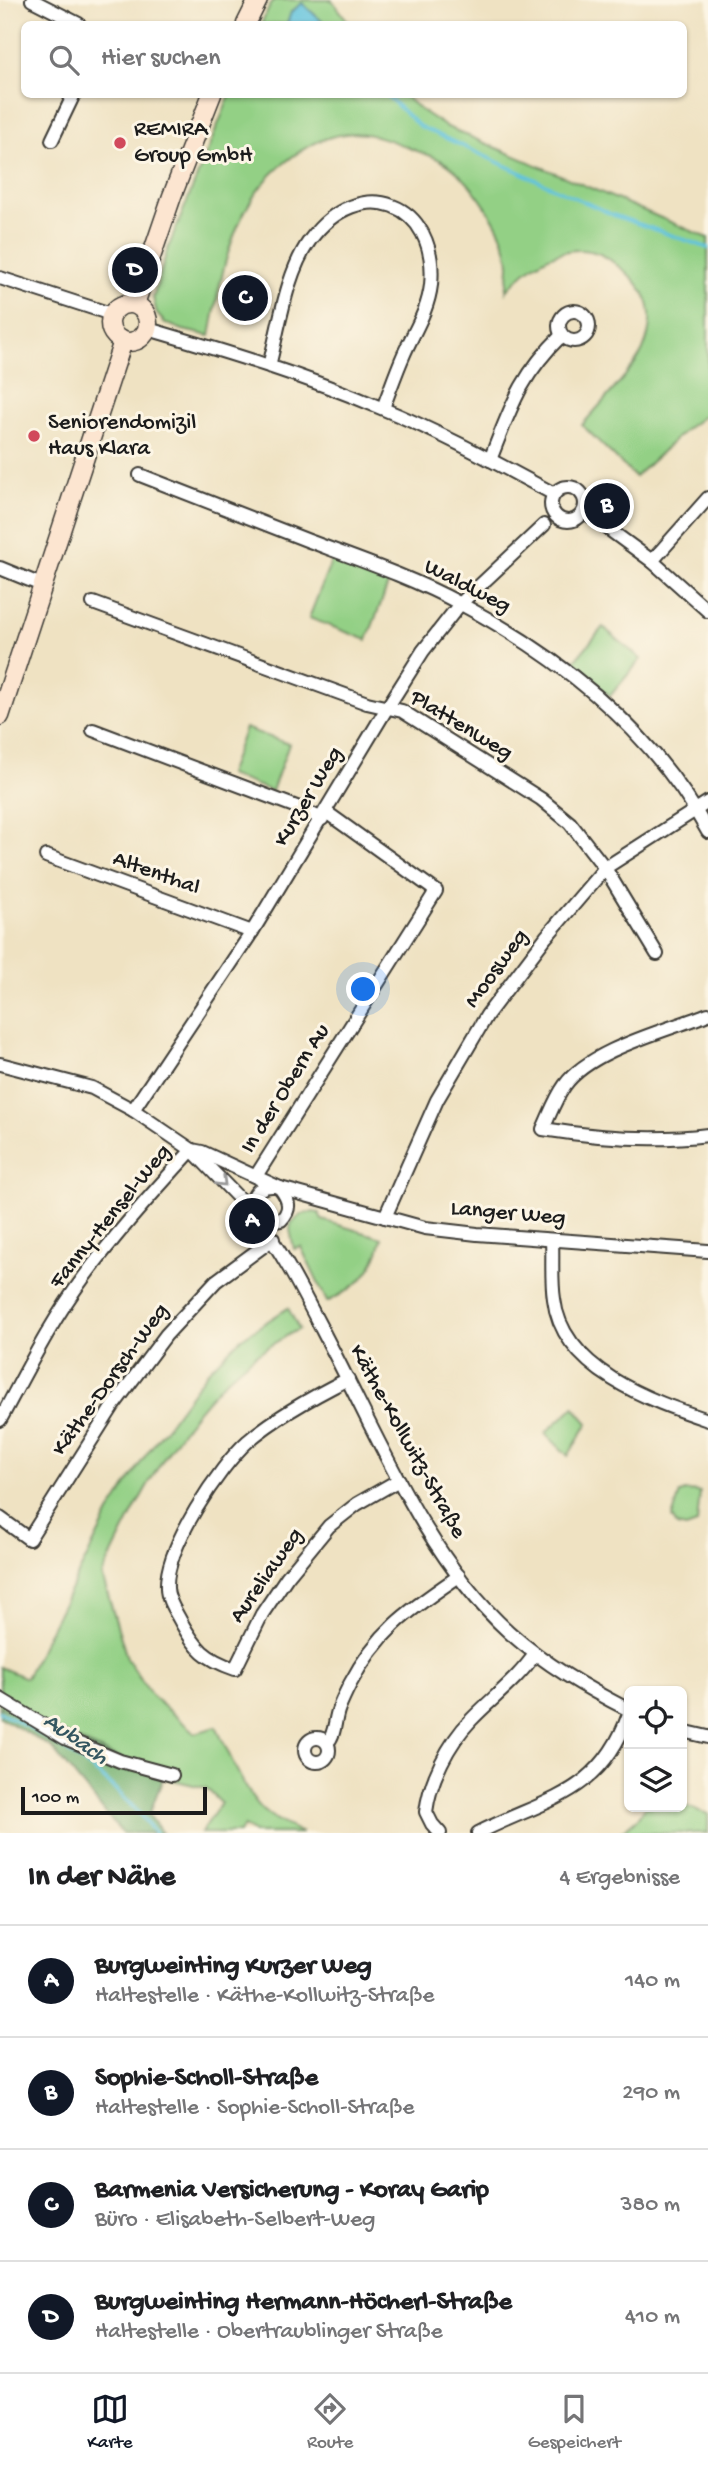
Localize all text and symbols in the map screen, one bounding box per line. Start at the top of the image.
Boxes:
search box [21,21,687,98]
icon: search [45,41,83,79]
text: Hier suchen [101,44,221,75]
place label: REMIRA Group GmbH [134,117,253,170]
marker: REMIRA Group GmbH [112,135,128,151]
pin: D [112,244,158,296]
pin: C [222,272,268,324]
place label: Seniorendomizil Haus Klara [48,410,196,463]
marker: Seniorendomizil Haus Klara [26,428,42,444]
pin: B [584,480,630,532]
street label: Waldweg [419,554,515,620]
street label: Plattenweg [404,684,517,767]
street label: Kurzer Weg [269,742,349,852]
street label: Altenthal [109,846,203,902]
street label: Moosweg [459,924,535,1014]
your location [346,972,380,1006]
street label: In der Obern Au [235,1019,337,1159]
street label: Fanny-Hensel-Weg [44,1139,178,1295]
one-way arrow [214,1174,227,1187]
pin: A [229,1195,275,1247]
street label: Langer Weg [449,1196,567,1232]
street label: Käthe-Dorsch-Weg [47,1299,175,1461]
street label: Käthe-Kollwitz-Straße [342,1340,472,1545]
street label: Aureliaweg [224,1523,310,1629]
map controls [624,1686,687,1812]
button: locate [624,1686,687,1749]
water label: Aubach [37,1707,114,1773]
button: layers [624,1749,687,1812]
scale bar [21,1784,206,1816]
text: 100 m [32,1787,79,1810]
text: In der Nähe [28,1861,175,1896]
text: 4 Ergebnisse [559,1865,680,1892]
text: Burgweinting Kurzer Weg [95,1952,372,1983]
text: A [44,1968,58,1995]
text: 140 m [625,1968,680,1995]
text: Haltestelle · Käthe-Kollwitz-Straße [95,1983,434,2010]
text: Sophie-Scholl-Straße [95,2064,318,2095]
text: B [45,2080,57,2107]
text: 290 m [622,2080,680,2107]
text: Haltestelle · Sophie-Scholl-Straße [95,2095,414,2122]
text: Barmenia Versicherung - Koray Garip [95,2176,489,2207]
text: C [45,2192,57,2219]
text: 380 m [621,2192,680,2219]
text: Büro · Elisabeth-Selbert-Weg [95,2207,375,2234]
text: Burgweinting Hermann-Höcherl-Straße [95,2288,512,2319]
text: D [44,2304,59,2331]
text: 410 m [625,2304,680,2331]
text: Haltestelle · Obertraublinger Straße [95,2319,443,2346]
tab: Karte [87,2390,133,2455]
tab: Route [307,2390,353,2455]
tab: Gespeichert [528,2390,621,2455]

